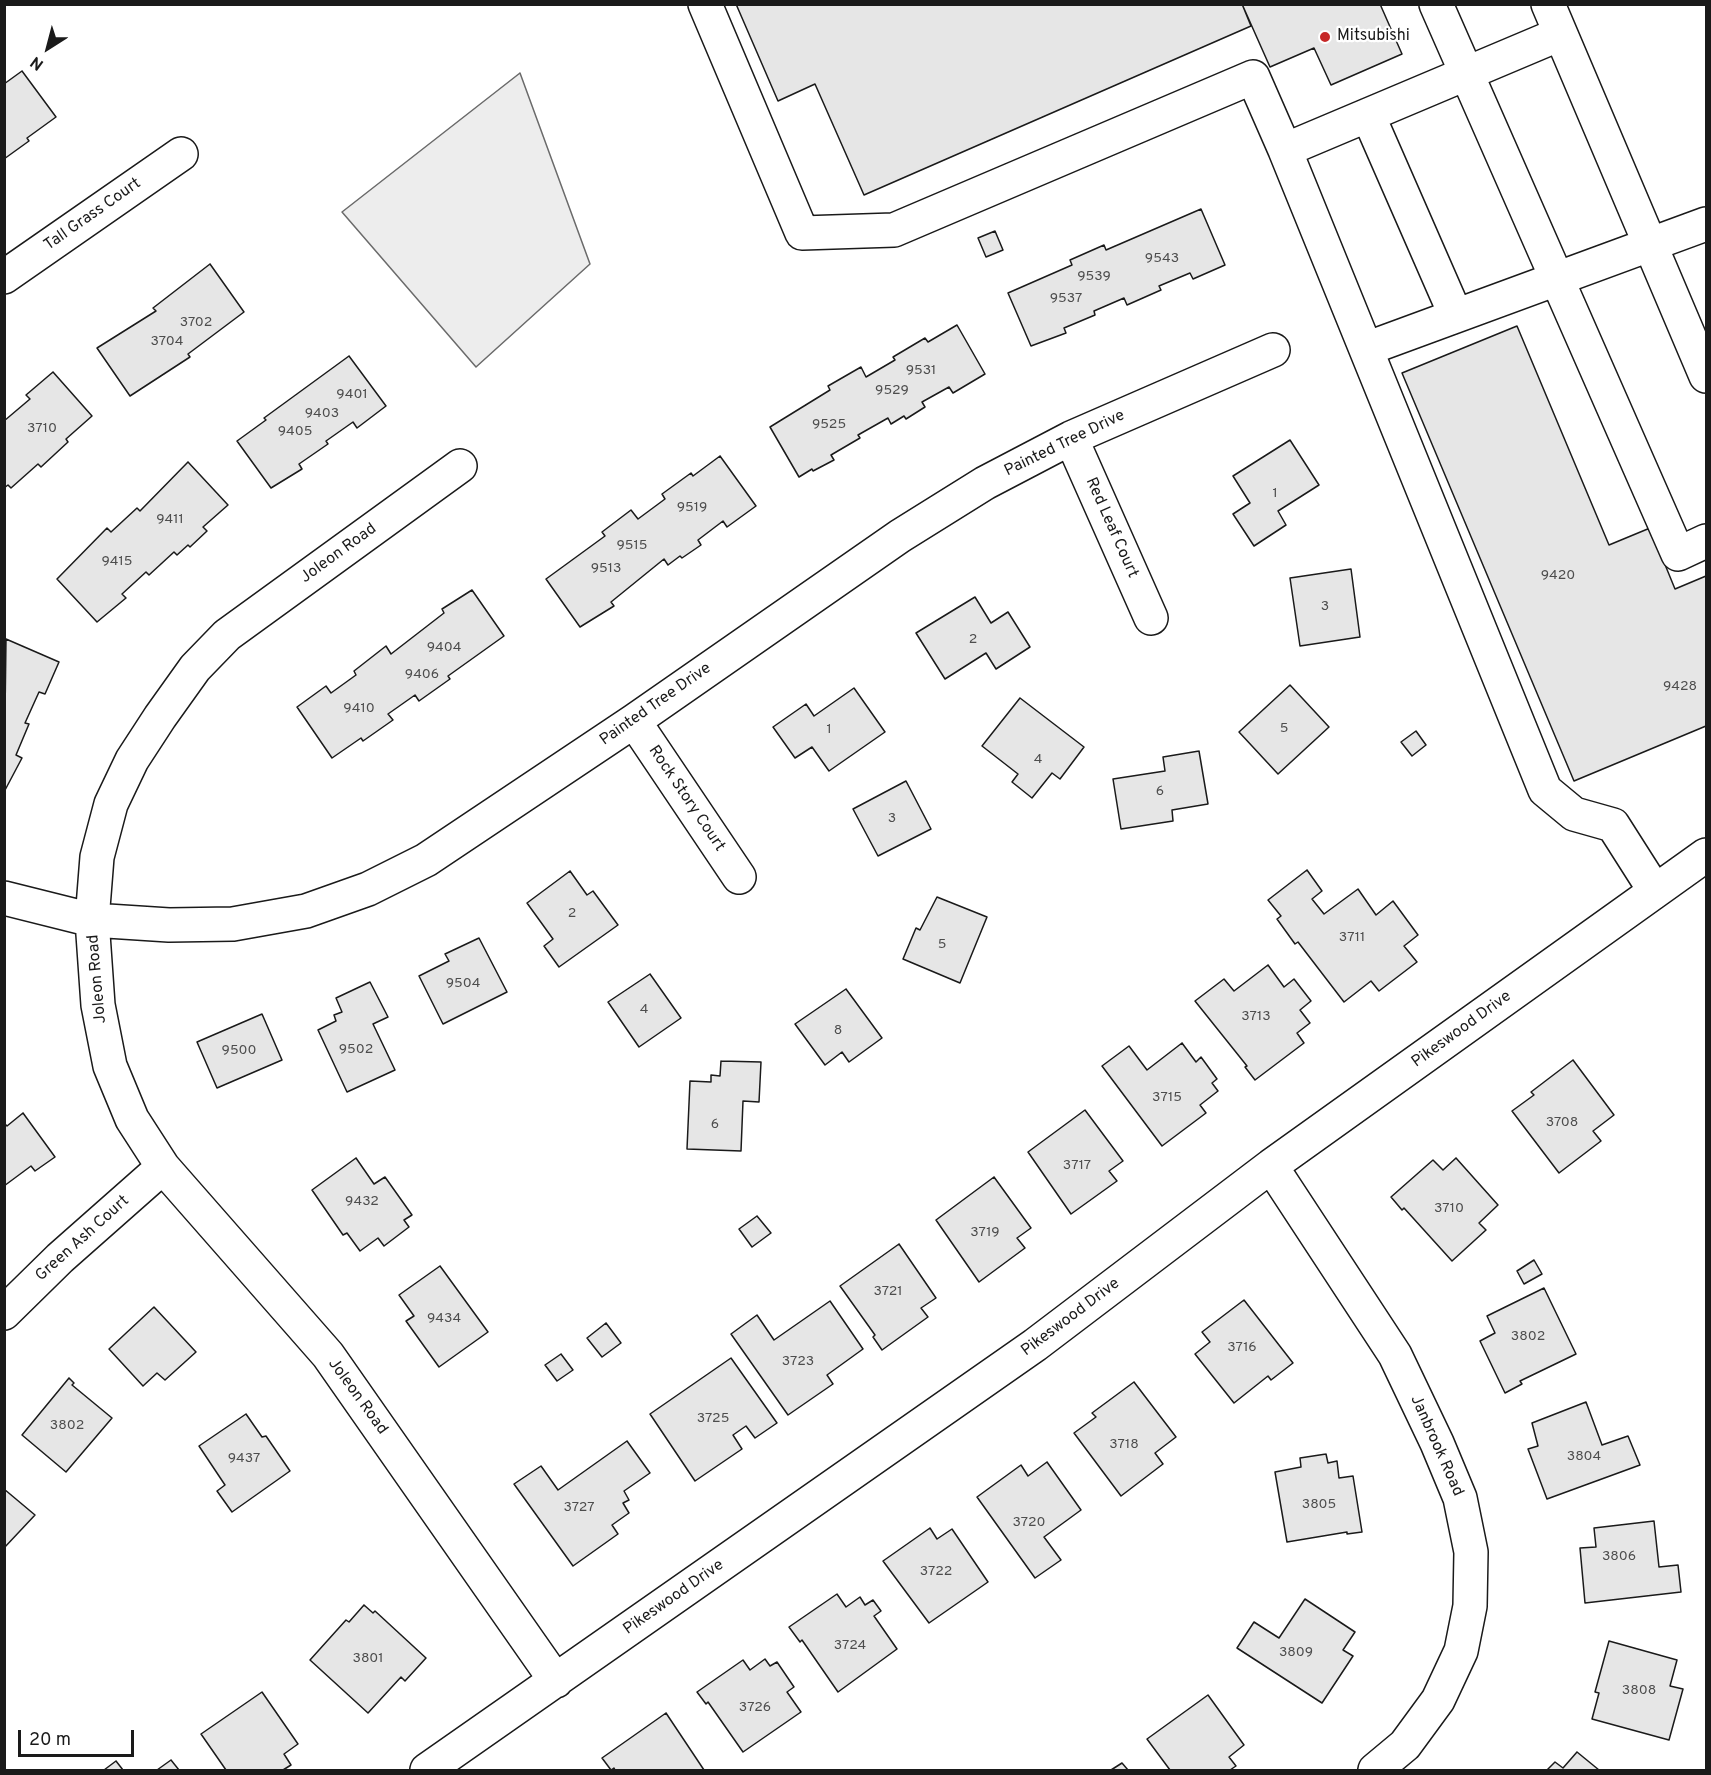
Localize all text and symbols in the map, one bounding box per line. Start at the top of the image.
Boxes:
north arrow [18,18,78,78]
place label: Mitsubishi [1337,27,1410,47]
marker: Mitsubishi [1318,30,1332,44]
text: N [27,51,48,74]
street label: Tall Grass Court [41,174,145,256]
house number: 9543 [1145,251,1179,267]
house number: 9539 [1077,269,1111,285]
house number: 9537 [1050,291,1082,307]
house number: 3702 [180,315,212,331]
house number: 3704 [151,334,183,350]
house number: 9531 [906,363,936,379]
house number: 9529 [875,383,909,399]
house number: 9401 [336,387,368,403]
house number: 9403 [305,406,339,422]
street label: Painted Tree Drive [1002,407,1128,481]
house number: 9525 [812,417,846,433]
house number: 3710 [27,421,57,437]
house number: 9405 [278,424,312,440]
street label: Red Leaf Court [1080,475,1142,581]
house number: 1 [1272,486,1278,502]
house number: 9519 [677,500,707,516]
house number: 9411 [156,512,184,528]
street label: Joleon Road [297,520,381,588]
house number: 9515 [617,538,647,554]
house number: 9415 [102,554,132,570]
house number: 9513 [591,561,621,577]
house number: 9420 [1541,568,1575,584]
house number: 3 [1321,599,1329,615]
house number: 2 [969,632,977,648]
house number: 9404 [427,640,461,656]
street label: Painted Tree Drive [597,659,715,751]
house number: 9406 [405,667,439,683]
house number: 9428 [1663,679,1697,695]
house number: 9410 [343,701,375,717]
house number: 5 [1280,721,1288,737]
house number: 1 [826,722,832,738]
street label: Rock Story Court [644,742,728,856]
house number: 4 [1034,752,1042,768]
house number: 6 [1156,784,1164,800]
house number: 3 [888,811,896,827]
house number: 2 [568,906,576,922]
house number: 3711 [1339,930,1365,946]
street label: Joleon Road [85,934,111,1024]
house number: 5 [938,937,946,953]
house number: 9504 [446,976,480,992]
street label: Pikeswood Drive [1409,987,1515,1073]
house number: 4 [640,1002,648,1018]
house number: 3713 [1241,1009,1271,1025]
house number: 8 [834,1023,842,1039]
house number: 9502 [339,1042,373,1058]
house number: 9500 [222,1043,256,1059]
house number: 3715 [1152,1090,1182,1106]
house number: 3708 [1546,1115,1578,1131]
house number: 6 [711,1117,719,1133]
house number: 3717 [1063,1158,1091,1174]
street label: Green Ash Court [32,1192,134,1286]
house number: 9432 [345,1194,379,1210]
house number: 3710 [1434,1201,1464,1217]
house number: 3719 [970,1225,1000,1241]
street label: Pikeswood Drive [1018,1275,1124,1361]
house number: 3721 [873,1284,903,1300]
house number: 9434 [427,1311,461,1327]
house number: 3802 [1511,1329,1545,1345]
house number: 3716 [1227,1340,1257,1356]
house number: 3723 [782,1354,814,1370]
street label: Joleon Road [323,1355,391,1439]
street label: Janbrook Road [1405,1393,1467,1499]
house number: 3725 [697,1411,729,1427]
house number: 3802 [50,1418,84,1434]
house number: 3718 [1109,1437,1139,1453]
house number: 3804 [1567,1449,1601,1465]
house number: 9437 [228,1451,260,1467]
house number: 3805 [1302,1497,1336,1513]
house number: 3727 [563,1500,595,1516]
house number: 3720 [1013,1515,1045,1531]
house number: 3806 [1602,1549,1636,1565]
street label: Pikeswood Drive [620,1556,728,1640]
house number: 3722 [920,1564,952,1580]
house number: 3724 [834,1638,866,1654]
house number: 3809 [1279,1645,1313,1661]
house number: 3801 [352,1651,384,1667]
house number: 3808 [1622,1683,1656,1699]
house number: 3726 [739,1700,771,1716]
scale bar [21,1718,136,1756]
text: 20 m [29,1729,71,1752]

